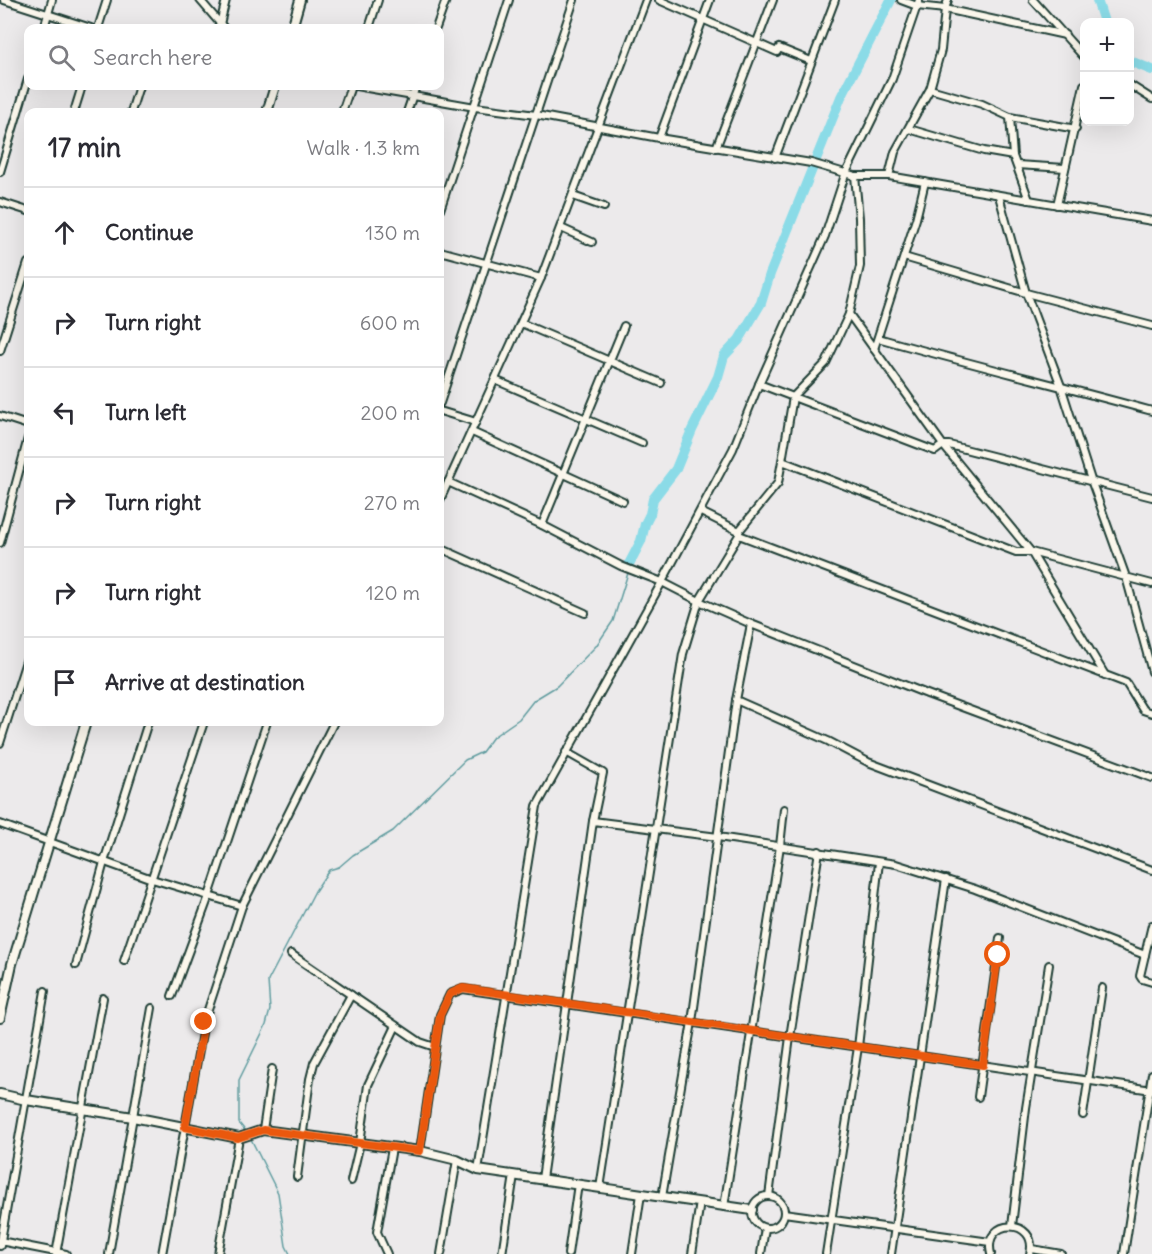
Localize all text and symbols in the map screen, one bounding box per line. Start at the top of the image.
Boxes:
map controls [1080,18,1134,126]
button: + [1080,18,1134,72]
search box [24,24,444,90]
icon: search [45,41,78,74]
text: Search here [93,43,212,71]
button: − [1080,72,1134,126]
text: 17 min [48,131,121,164]
text: Walk · 1.3 km [306,135,420,160]
icon: ahead [48,216,81,249]
text: Continue [105,218,194,246]
text: 130 m [365,220,420,245]
icon: right [48,306,81,339]
text: Turn right [105,308,201,336]
text: 600 m [360,310,420,335]
icon: left [48,396,81,429]
text: Turn left [105,398,186,426]
text: 200 m [360,400,420,425]
icon: right [48,486,81,519]
text: Turn right [105,488,201,516]
text: 270 m [364,490,420,515]
icon: right [48,576,81,609]
text: Turn right [105,578,201,606]
text: 120 m [366,580,420,605]
icon: arrive [48,666,81,699]
text: Arrive at destination [105,668,305,696]
route start [984,941,1010,967]
route end [190,1008,216,1034]

